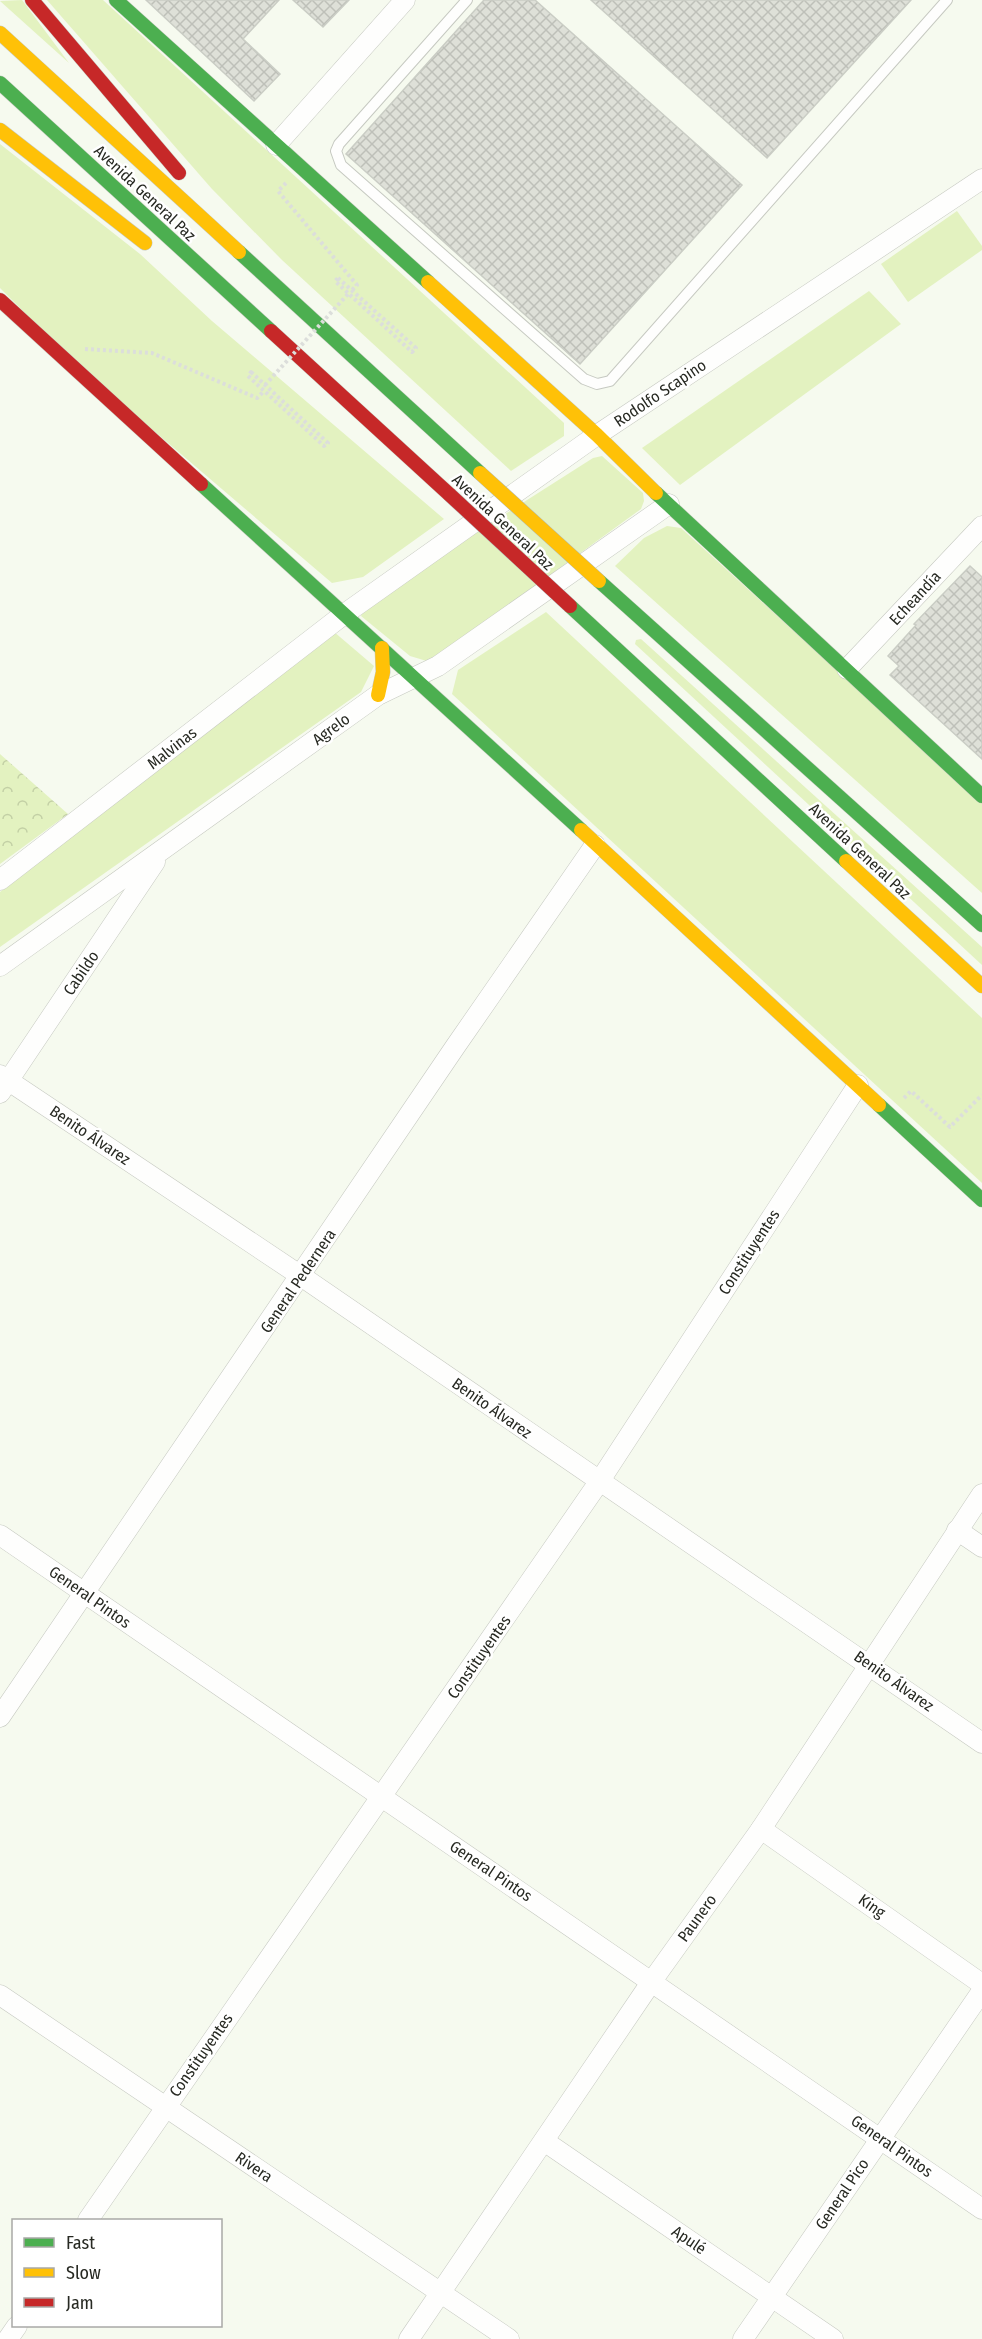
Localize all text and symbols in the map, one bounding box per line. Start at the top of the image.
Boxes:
street label: Avenida General Paz [90,141,200,245]
street label: Rodolfo Scapino [610,355,710,431]
street label: Avenida General Paz [448,470,558,574]
street label: Echeandía [885,567,945,629]
street label: Agrelo [309,709,353,749]
street label: Malvinas [144,723,201,773]
street label: Avenida General Paz [805,799,915,903]
street label: Cabildo [59,947,103,999]
street label: Benito Álvarez [46,1101,134,1169]
street label: Constituyentes [714,1206,784,1298]
street label: General Pedernera [256,1225,340,1337]
street label: Benito Álvarez [449,1374,535,1442]
street label: General Pintos [46,1562,135,1632]
street label: Constituyentes [443,1611,515,1702]
street label: Benito Álvarez [851,1647,937,1715]
street label: General Pintos [446,1836,536,1906]
street label: King [855,1890,889,1922]
street label: Paunero [674,1891,720,1945]
street label: Constituyentes [165,2009,237,2100]
street label: General Pintos [848,2111,937,2181]
street label: Rivera [232,2148,276,2186]
street label: General Pico [811,2155,873,2233]
legend [12,2219,222,2327]
street label: Apulé [668,2222,710,2258]
text: Fast [66,2232,95,2254]
text: Slow [66,2262,101,2284]
text: Jam [66,2292,94,2314]

